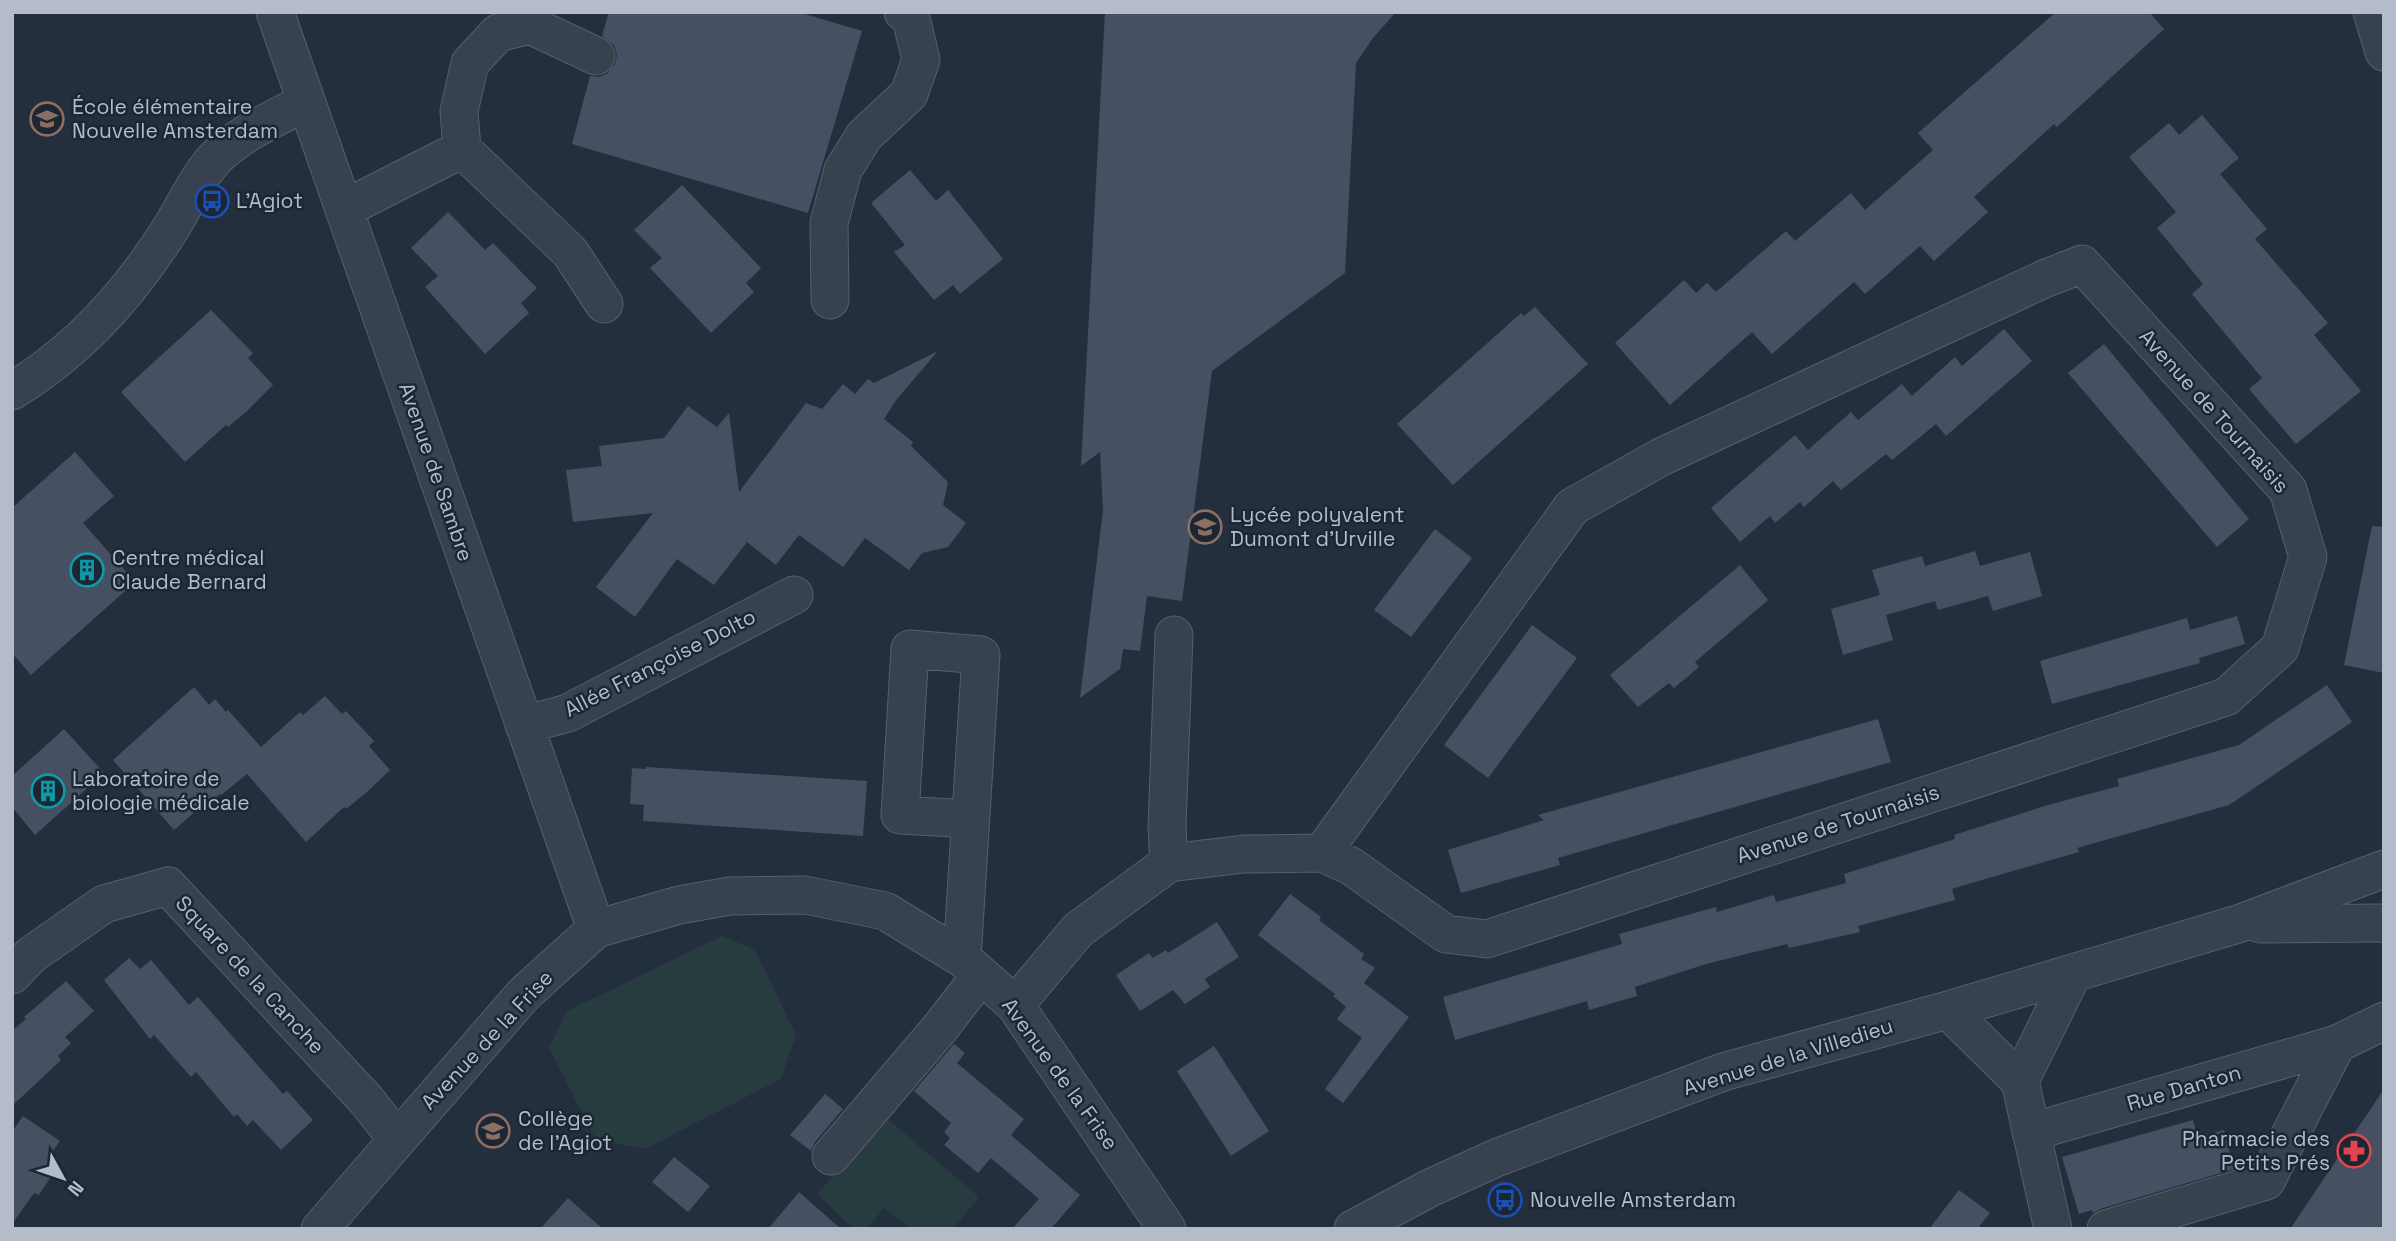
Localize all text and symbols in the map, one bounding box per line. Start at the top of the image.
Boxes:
place label: École élémentaire Nouvelle Amsterdam [72,93,278,144]
school or university icon: École élémentaire Nouvelle Amsterdam [28,100,66,138]
bus stop icon: L'Agiot [193,182,231,220]
place label: L'Agiot [236,187,303,214]
street label: Avenue de Tournaisis [2133,323,2295,498]
street label: Avenue de Sambre [393,379,480,565]
place label: Lycée polyvalent Dumont d'Urville [1230,501,1404,552]
school or university icon: Lycée polyvalent Dumont d'Urville [1186,508,1224,546]
place label: Centre médical Claude Bernard [112,544,267,595]
building icon: Centre médical Claude Bernard [68,551,106,589]
street label: Allée Françoise Dolto [559,603,760,723]
place label: Laboratoire de biologie médicale [72,765,250,816]
building icon: Laboratoire de biologie médicale [29,772,67,810]
street label: Avenue de Tournaisis [1733,778,1943,869]
street label: Square de la Canche [170,890,331,1060]
street label: Avenue de la Frise [415,964,558,1115]
street label: Avenue de la Frise [996,992,1125,1155]
street label: Avenue de la Villedieu [1680,1012,1896,1101]
street label: Rue Danton [2124,1058,2244,1117]
place label: Collège de l'Agiot [518,1105,612,1156]
school or university icon: Collège de l'Agiot [474,1112,512,1150]
place label: Pharmacie des Petits Prés [2182,1125,2330,1176]
pharmacy icon: Pharmacie des Petits Prés [2335,1132,2373,1170]
north arrow [28,1143,98,1213]
text: N [62,1176,89,1202]
bus stop icon: Nouvelle Amsterdam [1486,1181,1524,1219]
place label: Nouvelle Amsterdam [1530,1186,1736,1213]

